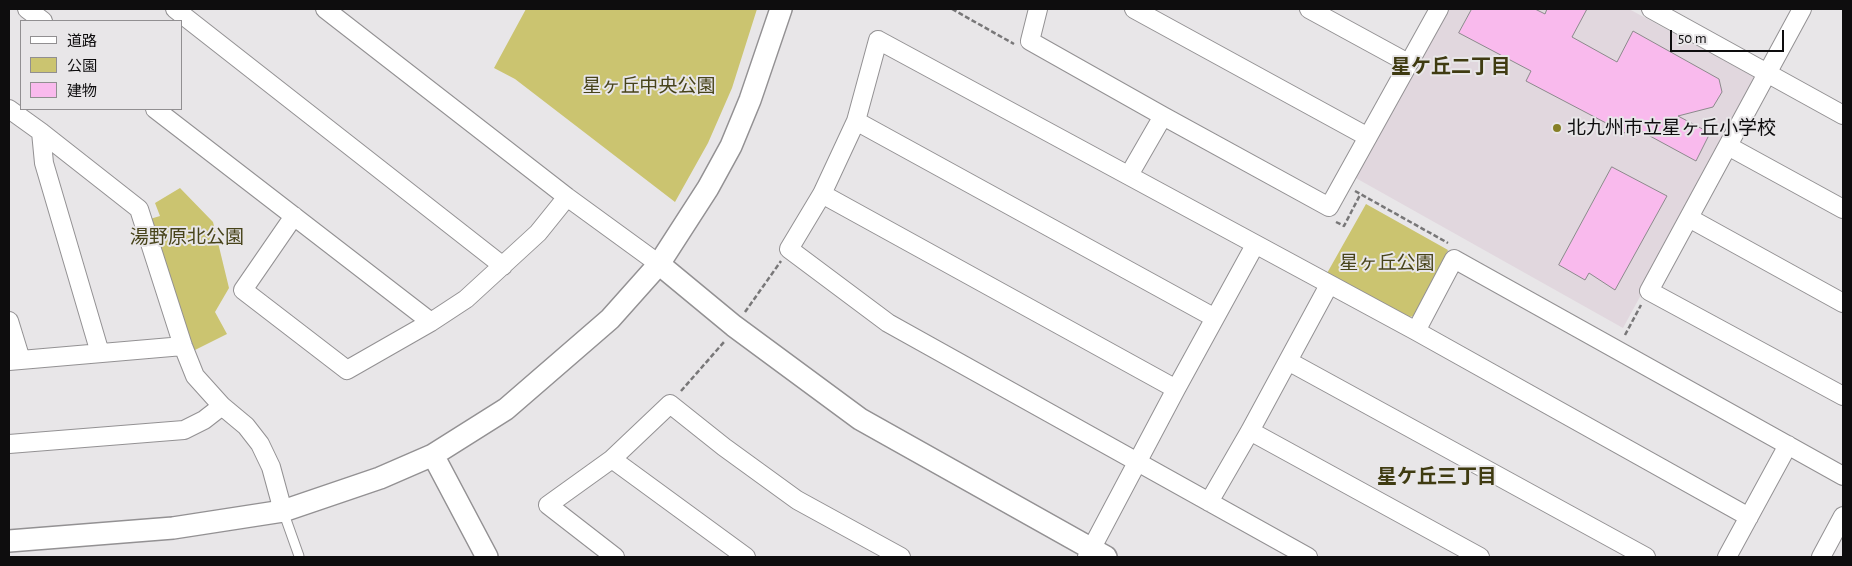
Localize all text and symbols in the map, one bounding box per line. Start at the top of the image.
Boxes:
legend [20,20,182,110]
scale bar [1672,20,1786,52]
text: 50 m [1678,31,1707,46]
text: 道路 [67,34,97,49]
district label: 星ケ丘二丁目 [1391,55,1511,79]
text: 公園 [67,59,97,74]
park label: 星ヶ丘中央公園 [583,75,715,97]
text: 建物 [67,84,97,99]
place label: 北九州市立星ヶ丘小学校 [1567,117,1776,139]
marker: 北九州市立星ヶ丘小学校 [1551,122,1563,134]
park label: 湯野原北公園 [130,226,244,248]
park label: 星ヶ丘公園 [1340,252,1434,274]
district label: 星ケ丘三丁目 [1377,465,1497,489]

